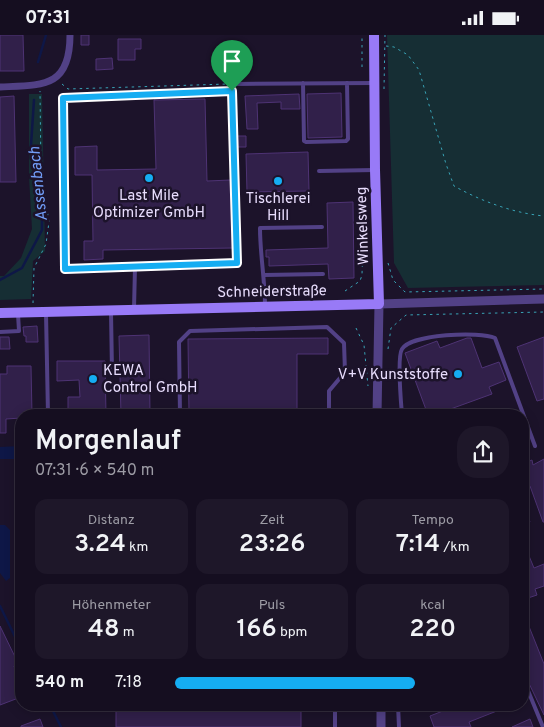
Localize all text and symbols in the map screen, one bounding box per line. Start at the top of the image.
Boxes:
text: 07:31 [25,6,71,30]
pin [211,40,253,91]
icon: arrive [218,47,246,75]
water label: Assenbach [25,145,53,222]
marker: Last Mile Optimizer GmbH [143,172,155,184]
marker: Tischlerei Hill [272,175,284,187]
street label: Winkelsweg [353,186,374,266]
place label: Last Mile Optimizer GmbH [93,187,205,223]
place label: Tischlerei Hill [246,190,310,226]
street label: Schneiderstraße [217,282,327,303]
place label: KEWA Control GmbH [103,362,198,398]
place label: V+V Kunststoffe [338,366,448,385]
marker: V+V Kunststoffe [452,368,464,380]
marker: KEWA Control GmbH [87,373,99,385]
text: Morgenlauf [35,424,181,460]
button: share [457,426,509,478]
text: 07:31 · 6 × 540 m [35,461,154,481]
text: Distanz [88,512,135,529]
text: Zeit [259,512,285,529]
text: Tempo [411,512,454,529]
text: 3.24 [74,529,126,561]
text: 23:26 [239,529,305,561]
text: 7:14 [396,529,440,561]
text: km [126,539,148,556]
text: /km [440,539,470,556]
text: Höhenmeter [72,597,151,614]
text: Puls [259,597,285,614]
text: kcal [420,597,445,614]
text: 48 [88,614,119,646]
text: 166 [236,614,277,646]
text: 220 [409,614,456,646]
text: m [119,624,135,641]
text: bpm [277,624,307,641]
text: 540 m [35,673,84,693]
text: 7:18 [115,673,142,693]

